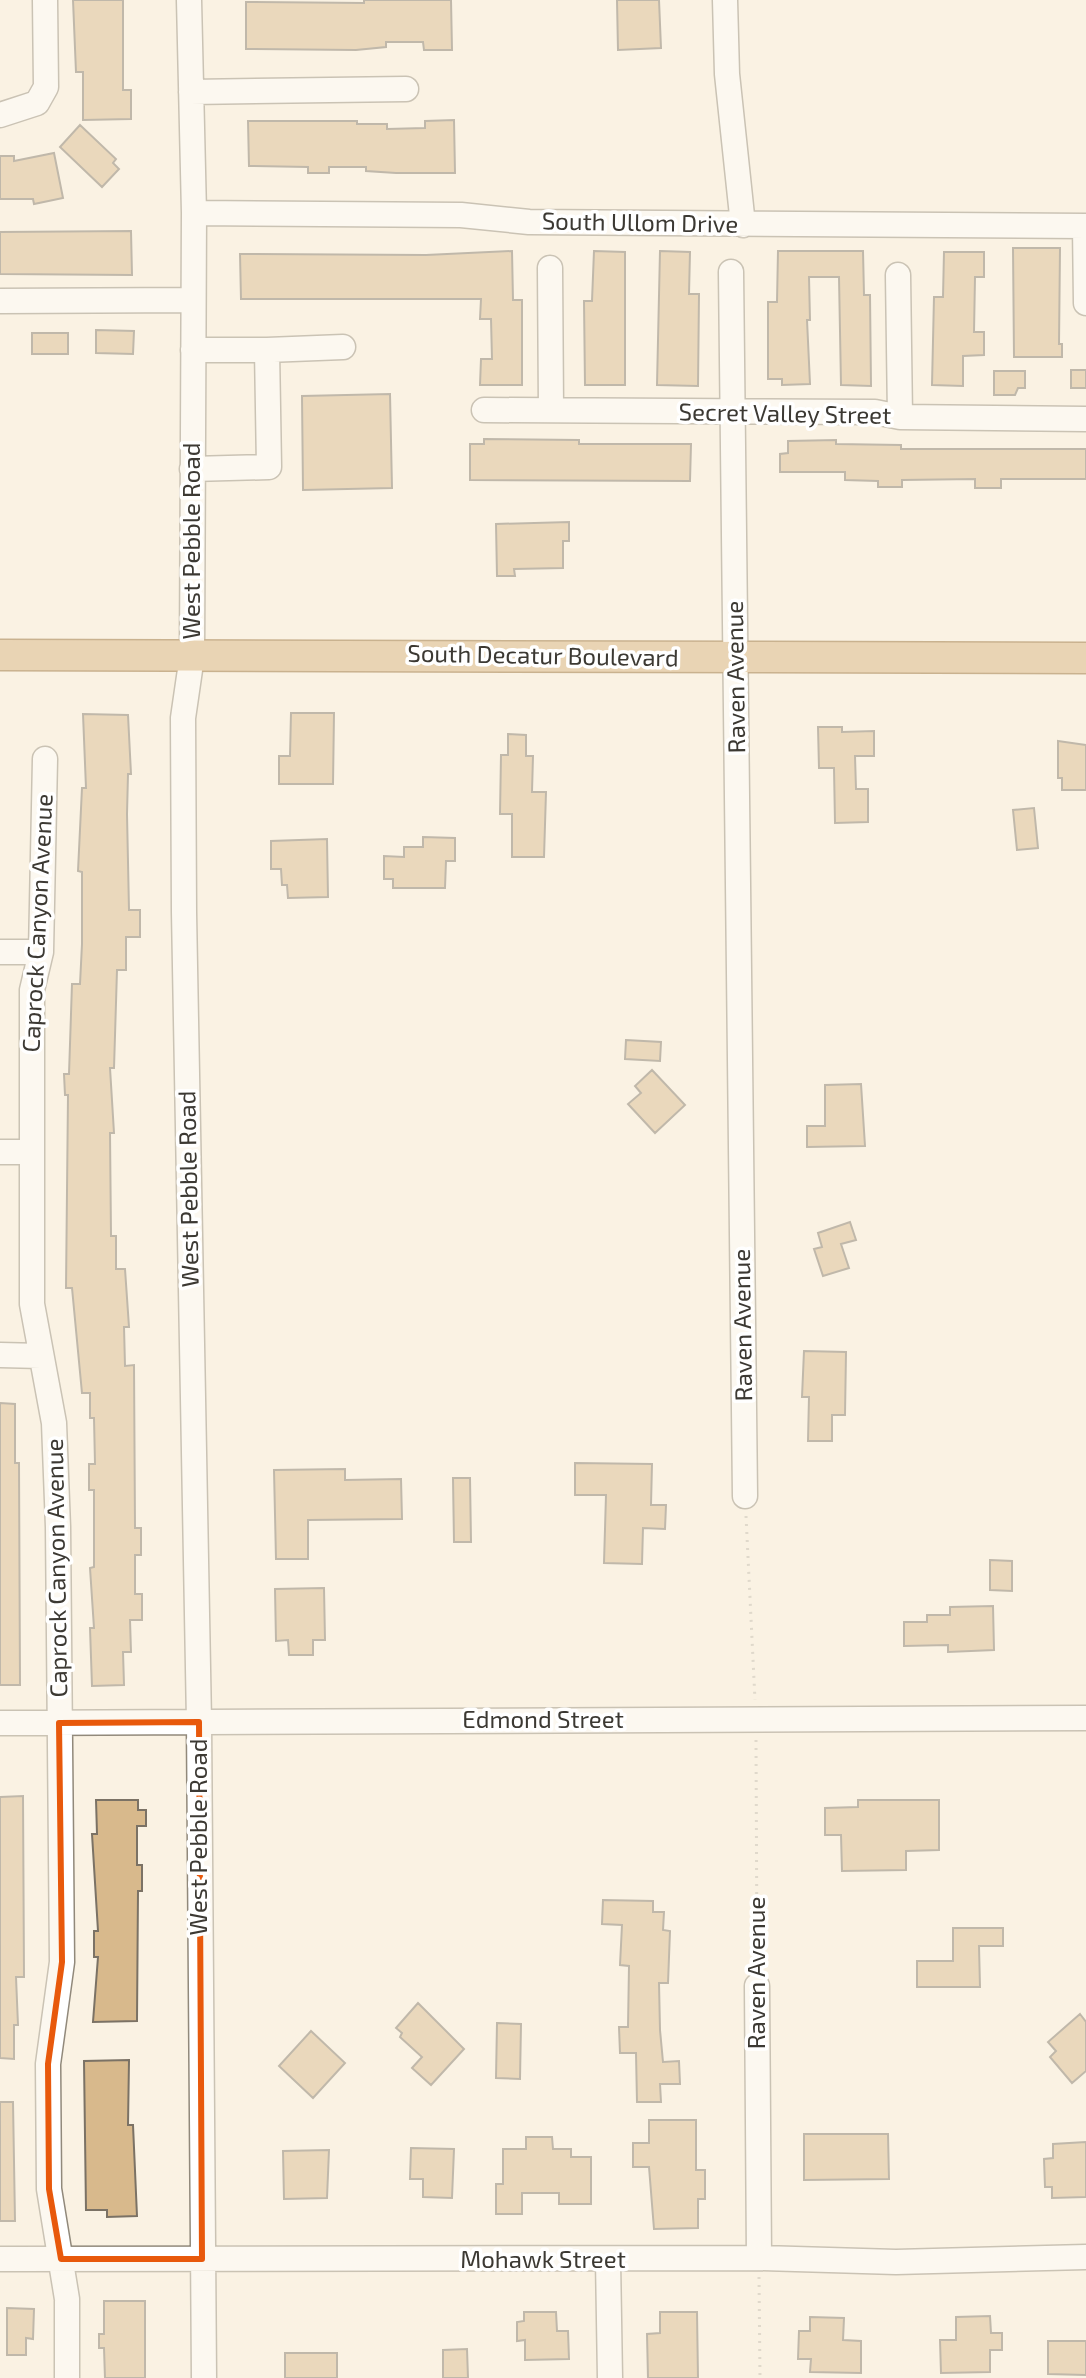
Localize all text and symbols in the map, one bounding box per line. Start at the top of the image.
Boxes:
street label: South Ullom Drive [542,205,738,238]
street label: Secret Valley Street [678,396,892,429]
street label: West Pebble Road [176,443,205,639]
street label: Raven Avenue [719,600,750,754]
street label: South Decatur Boulevard [407,638,679,671]
street label: Caprock Canyon Avenue [15,793,58,1053]
street label: West Pebble Road [171,1090,204,1288]
street label: Raven Avenue [726,1248,757,1402]
street label: Caprock Canyon Avenue [39,1438,72,1698]
street label: Edmond Street [462,1704,624,1733]
street label: West Pebble Road [183,1739,212,1935]
street label: Raven Avenue [741,1897,770,2049]
street label: Mohawk Street [460,2244,626,2273]

